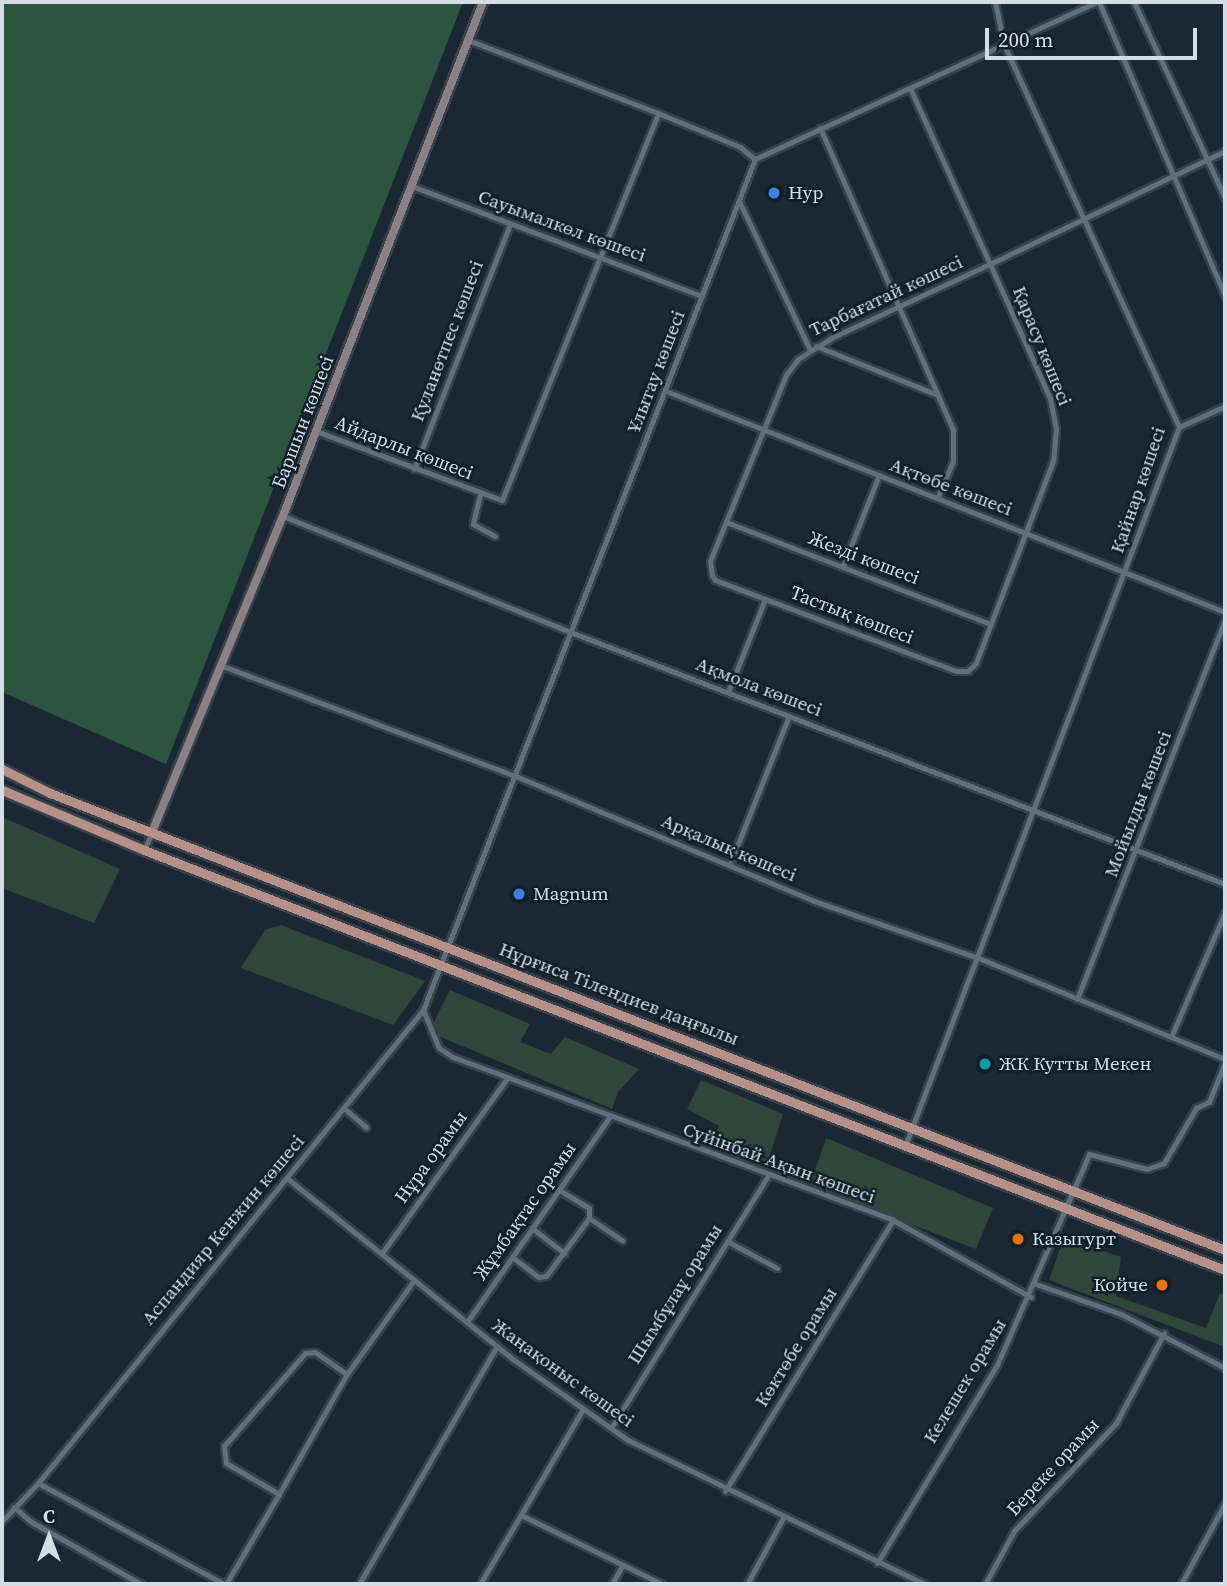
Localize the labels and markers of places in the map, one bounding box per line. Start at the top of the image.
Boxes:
place label: Нур [788,182,823,204]
marker: Нур [766,185,782,201]
place label: Magnum [533,883,609,905]
marker: Magnum [511,886,527,902]
place label: ЖК Кутты Мекен [999,1053,1151,1075]
marker: ЖК Кутты Мекен [977,1056,993,1072]
place label: Казыгурт [1032,1228,1116,1250]
marker: Казыгурт [1010,1231,1026,1247]
place label: Койче [1093,1274,1148,1296]
marker: Койче [1154,1277,1170,1293]

